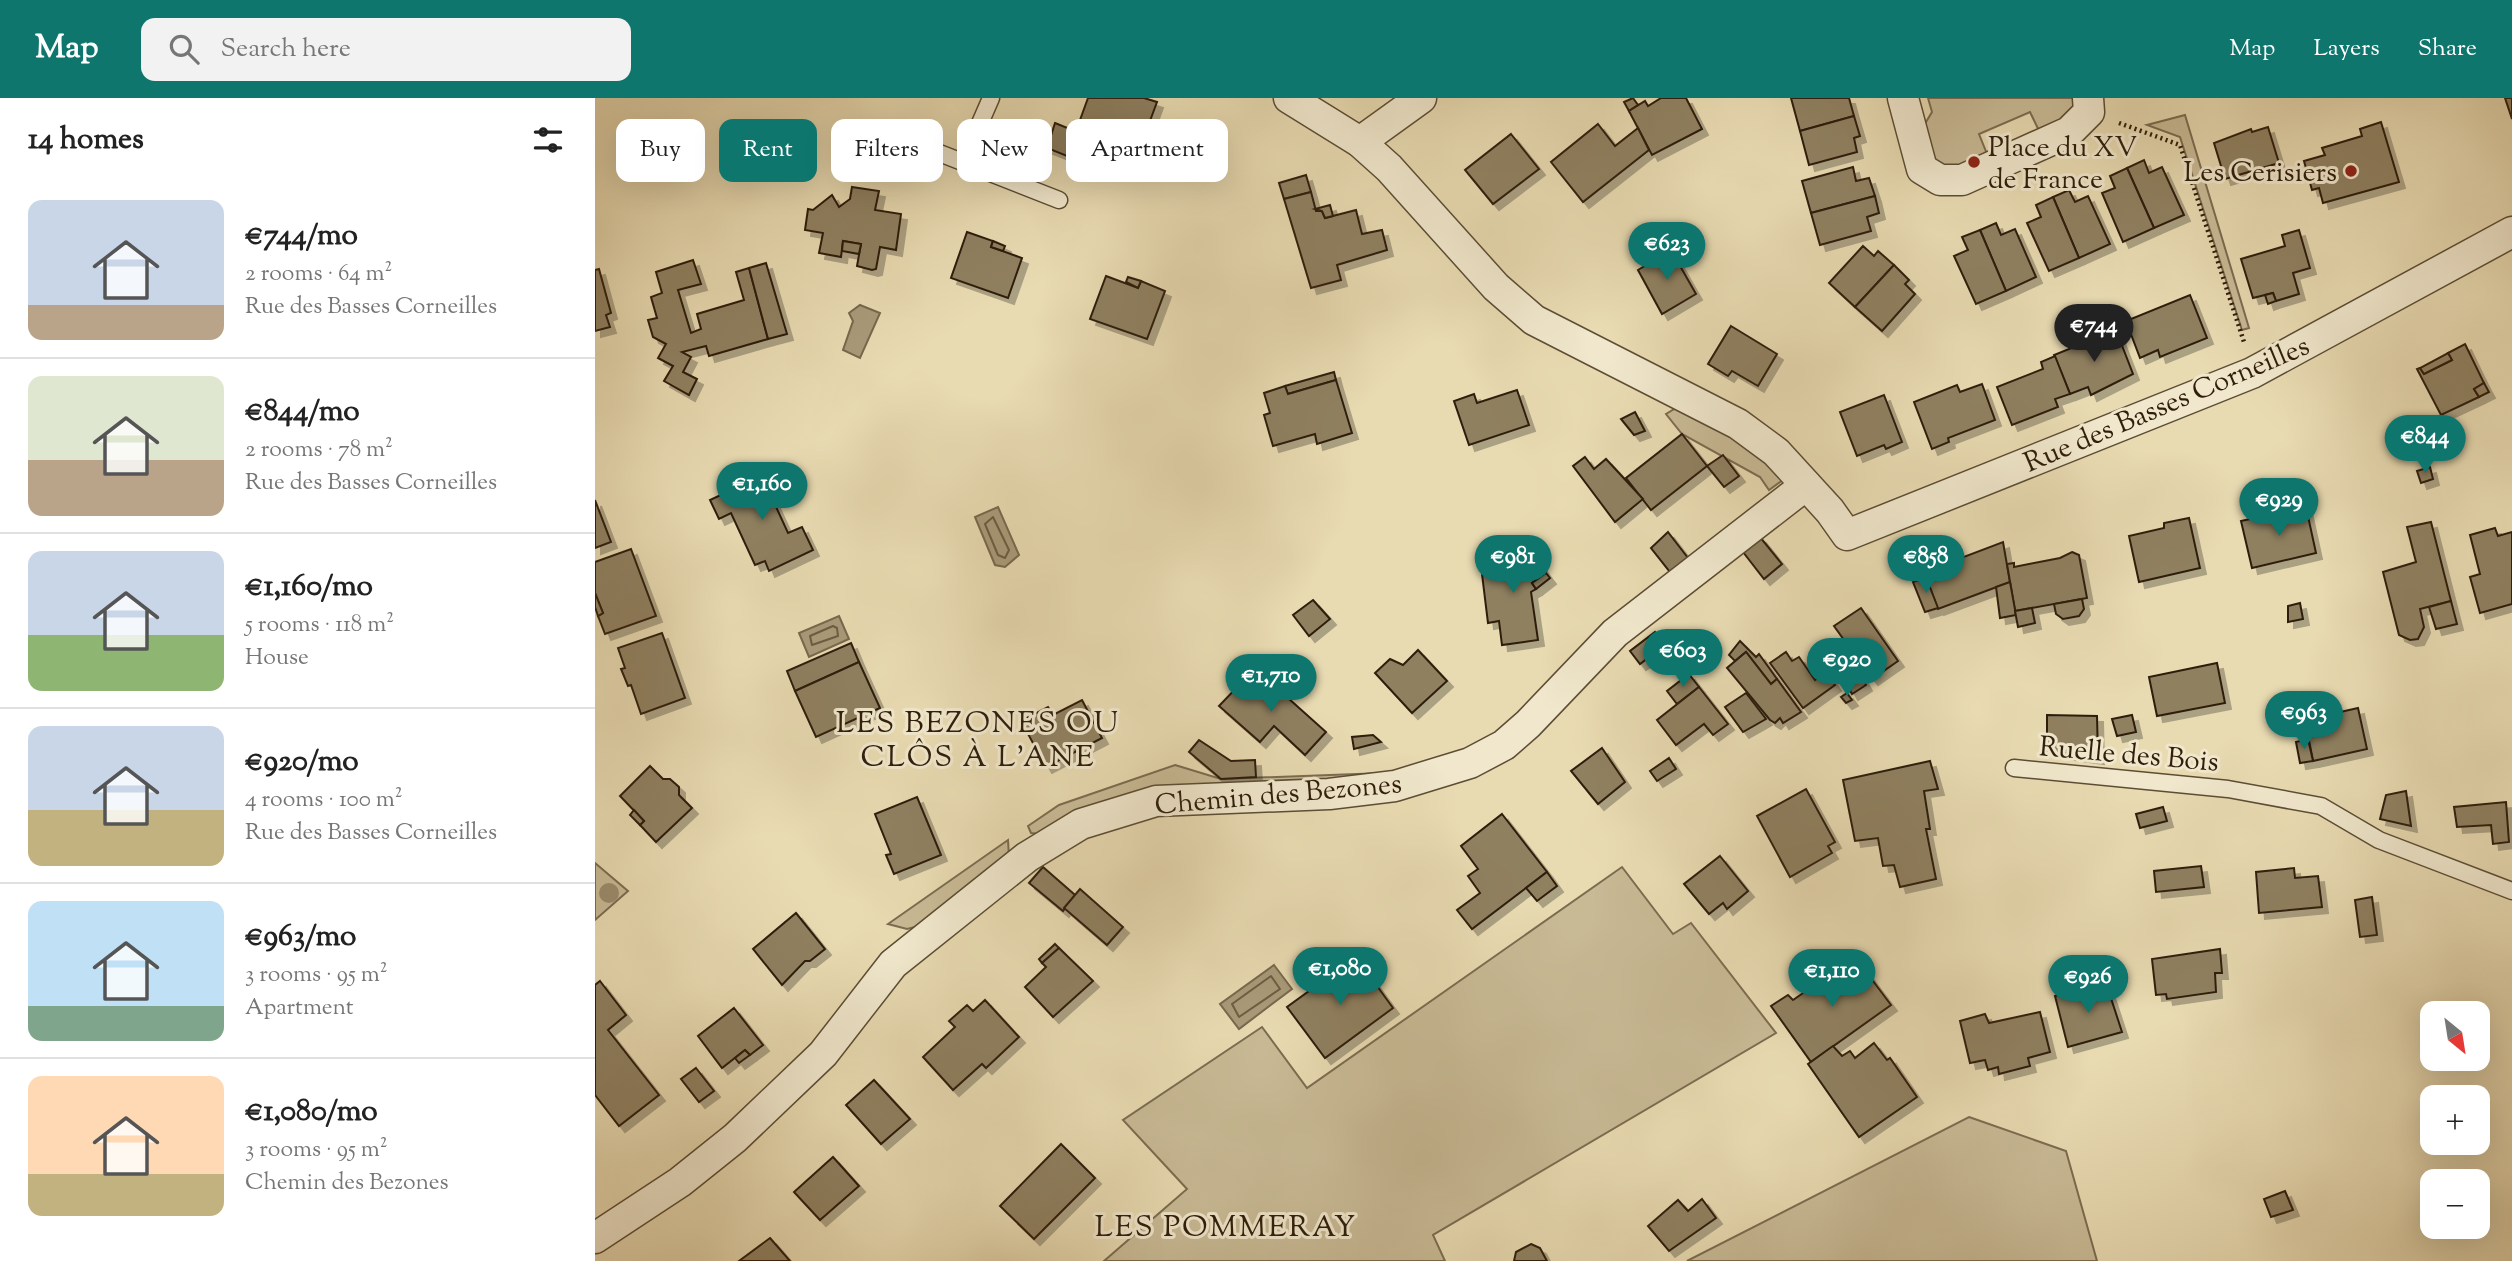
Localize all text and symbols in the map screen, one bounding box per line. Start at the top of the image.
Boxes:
search box [141,18,631,81]
text: Map [35,25,99,73]
icon: search [165,30,203,68]
text: Search here [221,31,351,68]
text: Map [2229,32,2275,66]
text: Layers [2313,32,2380,66]
text: Share [2418,32,2477,66]
text: 14 homes [28,119,144,162]
chip: Buy [616,119,705,182]
chip: Rent [719,119,817,182]
chip: Filters [831,119,943,182]
chip: New [957,119,1052,182]
chip: Apartment [1066,119,1228,182]
icon: filters [529,121,567,159]
place label: Place du XV de France [1988,129,2137,201]
marker: Place du XV de France [1966,154,1982,170]
place label: Les Cerisiers [2183,154,2337,194]
marker: Les Cerisiers [2343,163,2359,179]
text: €744/mo [245,215,358,258]
pin: €623 [1626,222,1708,282]
icon: home [84,228,168,312]
text: €623 [1644,228,1690,261]
text: 2 rooms · 64 m² [245,258,392,291]
text: Rue des Basses Corneilles [245,291,497,324]
pin: €744 [2053,304,2135,364]
text: €744 [2070,310,2118,343]
street label: Rue des Basses Corneilles [2018,327,2316,484]
text: €844/mo [245,391,360,434]
icon: home [84,404,168,488]
pin: €844 [2384,416,2466,475]
text: €844 [2401,421,2449,454]
text: 2 rooms · 78 m² [245,434,393,467]
pin: €1,160 [705,462,819,522]
text: Rue des Basses Corneilles [245,467,497,500]
text: €1,160 [732,468,792,501]
pin: €929 [2238,478,2320,538]
text: €929 [2255,484,2303,517]
pin: €981 [1472,536,1554,595]
pin: €858 [1885,536,1967,595]
text: €981 [1491,541,1535,574]
text: €858 [1904,541,1949,574]
text: €1,160/mo [245,566,373,609]
icon: home [84,579,168,663]
text: 5 rooms · 118 m² [245,609,394,642]
pin: €603 [1642,630,1724,689]
text: €603 [1659,635,1707,668]
pin: €920 [1806,638,1888,698]
text: House [245,642,309,675]
text: €920 [1823,644,1871,677]
pin: €1,710 [1214,654,1328,714]
text: €1,710 [1242,660,1300,693]
pin: €963 [2263,692,2345,751]
text: €963 [2281,697,2327,730]
district label: LES BEZONES OU CLÔS À L'ANE [836,703,1120,780]
street label: Ruelle des Bois [2037,728,2220,784]
text: €920/mo [245,741,359,784]
icon: home [84,754,168,838]
street label: Chemin des Bezones [1153,765,1403,827]
text: 4 rooms · 100 m² [245,784,403,817]
text: Rue des Basses Corneilles [245,817,497,850]
text: €963/mo [245,916,356,959]
icon: home [84,929,168,1013]
pin: €1,080 [1283,948,1397,1007]
pin: €1,110 [1775,950,1889,1009]
text: €1,080 [1309,953,1371,986]
text: €1,110 [1804,955,1860,988]
pin: €926 [2047,956,2129,1015]
text: 3 rooms · 95 m² [245,959,388,992]
text: €926 [2064,961,2112,994]
text: Apartment [245,992,354,1025]
north arrow [2420,1001,2490,1071]
map controls [2420,1001,2490,1239]
button: + [2420,1085,2490,1155]
text: €1,080/mo [245,1091,378,1134]
icon: home [84,1104,168,1188]
text: 3 rooms · 95 m² [245,1134,388,1167]
text: Chemin des Bezones [245,1167,449,1200]
button: − [2420,1169,2490,1239]
district label: LES POMMERAY [1095,1207,1357,1250]

